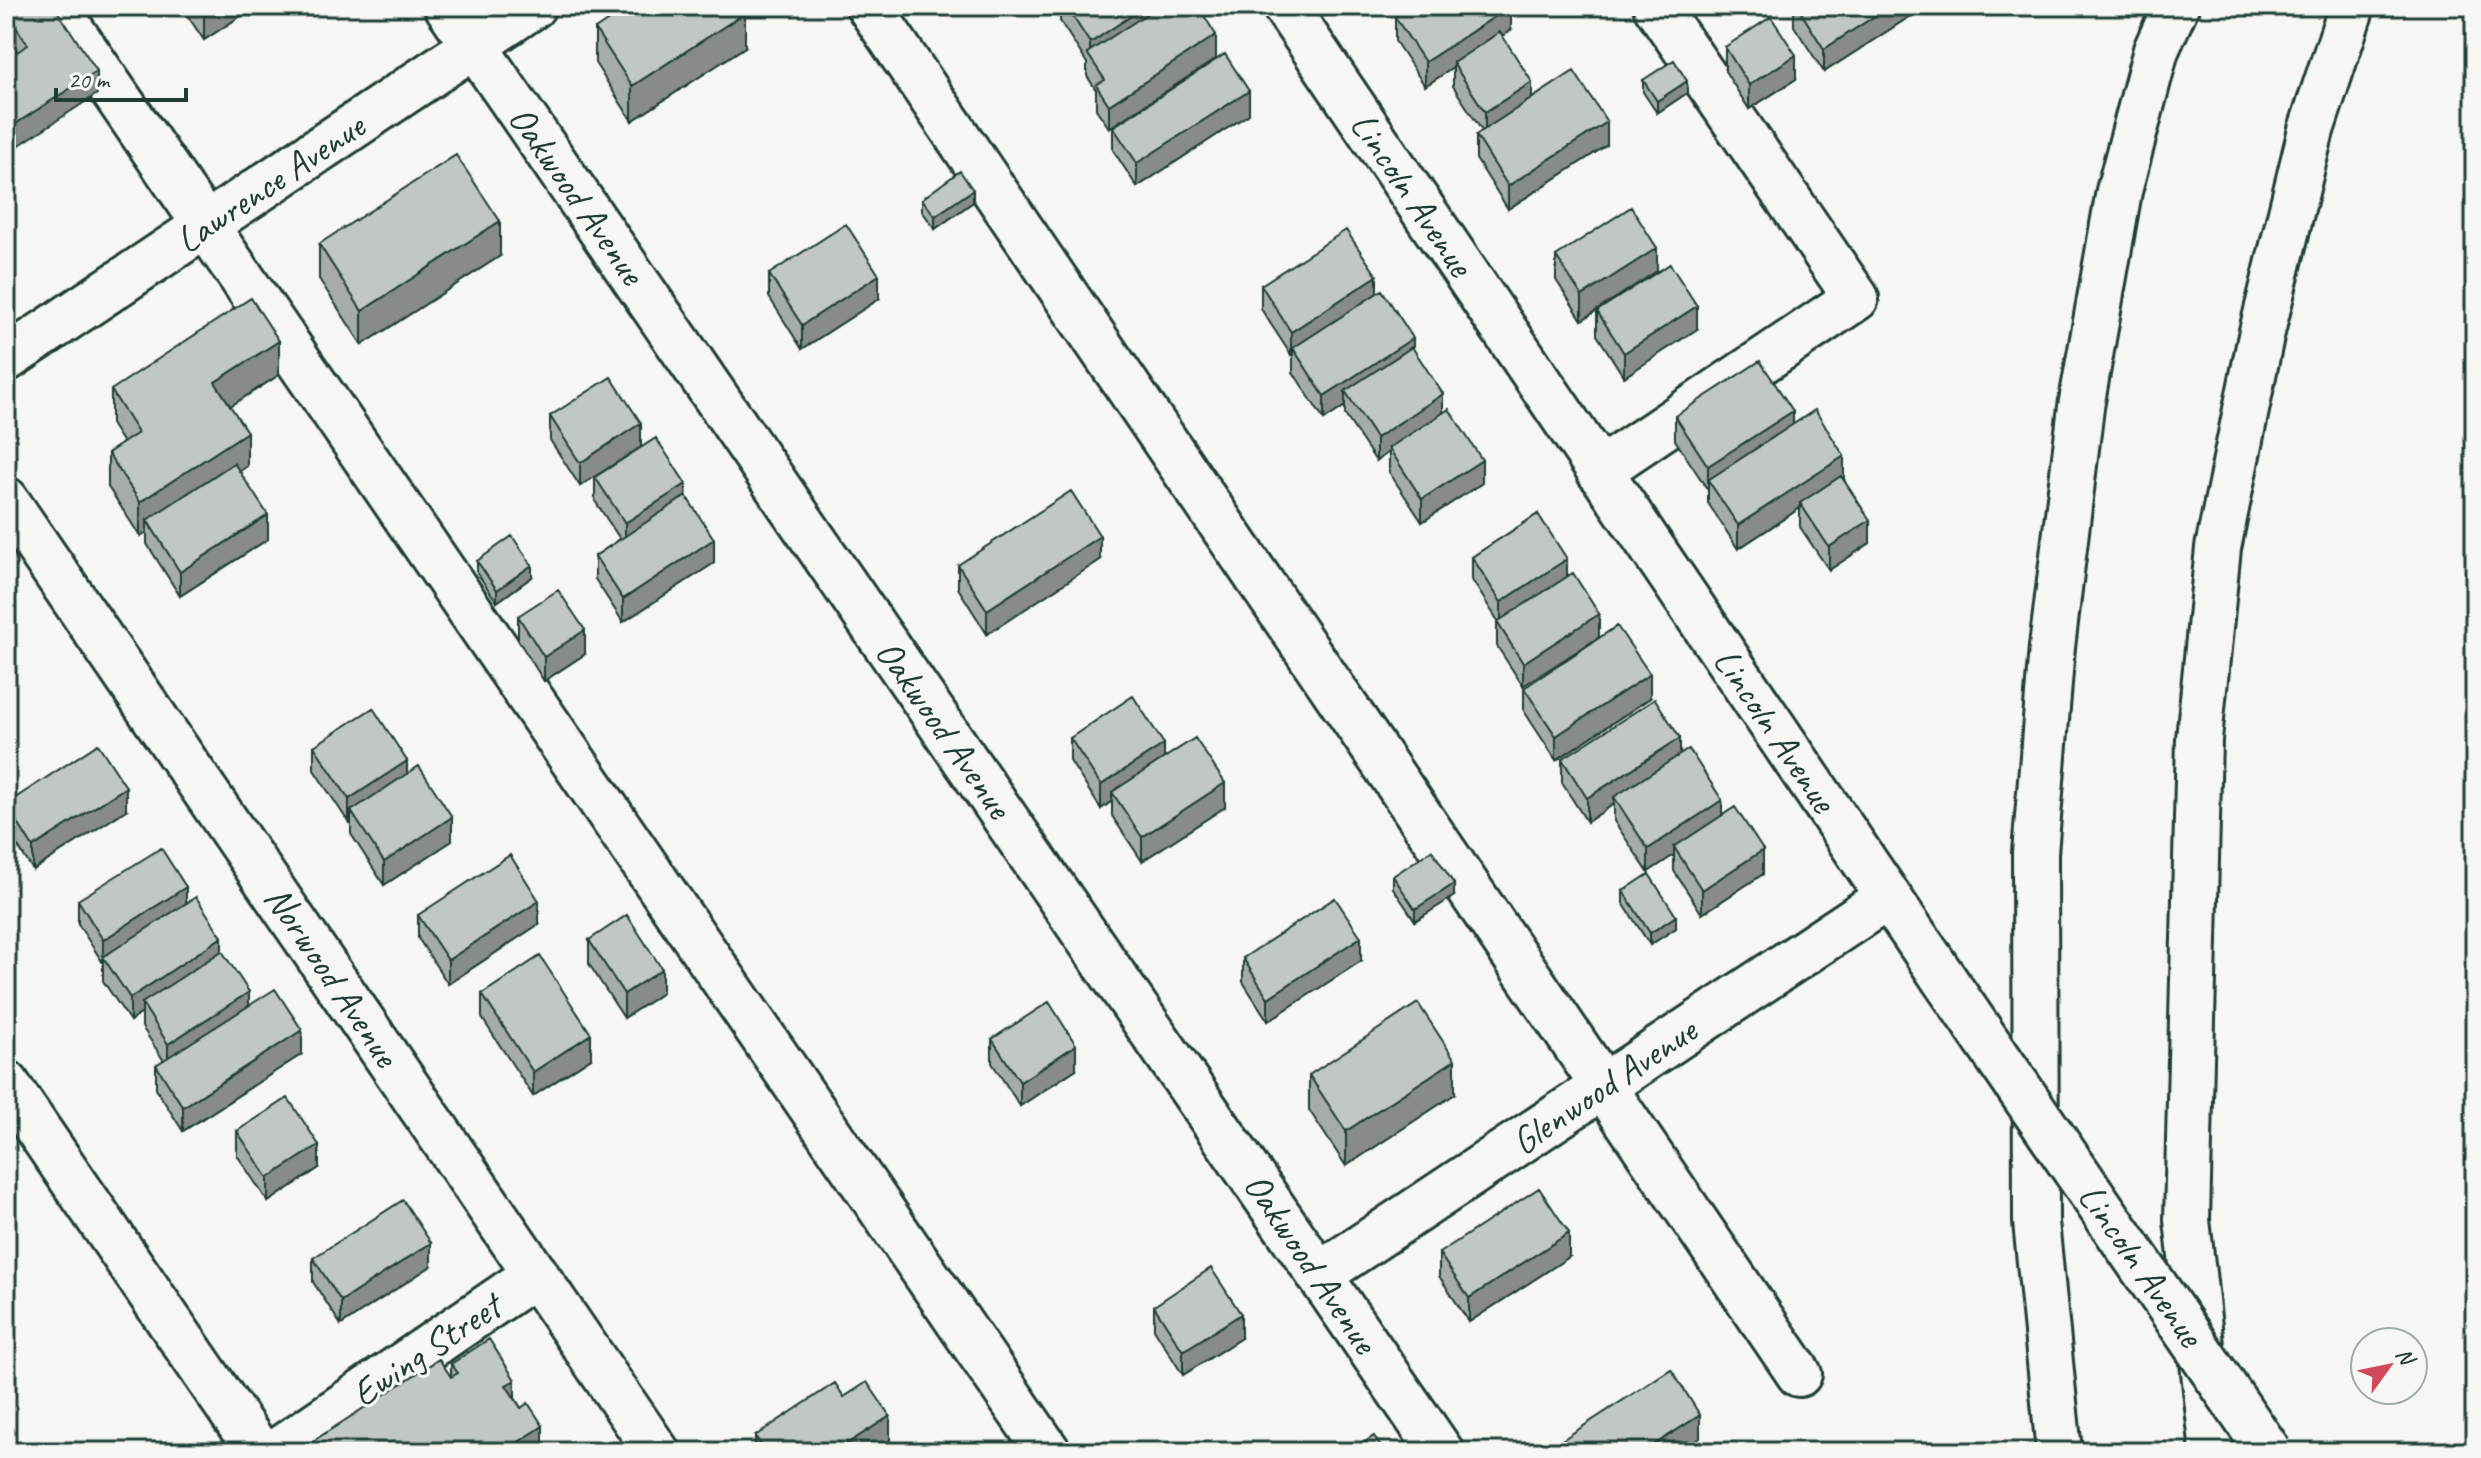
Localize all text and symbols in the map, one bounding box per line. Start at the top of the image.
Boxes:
scale bar [56,52,186,102]
text: 20 m [68,65,111,95]
street label: Oakwood Avenue [498,97,657,296]
street label: Lawrence Avenue [167,101,376,263]
street label: Lincoln Avenue [1340,103,1485,287]
street label: Oakwood Avenue [865,631,1024,830]
street label: Lincoln Avenue [1703,639,1848,823]
street label: Norwood Avenue [254,877,411,1077]
street label: Glenwood Avenue [1503,1006,1708,1165]
street label: Oakwood Avenue [1234,1164,1390,1364]
street label: Lincoln Avenue [2068,1175,2216,1358]
street label: Ewing Street [343,1280,514,1417]
north arrow [2349,1326,2429,1406]
text: N [2389,1342,2422,1372]

